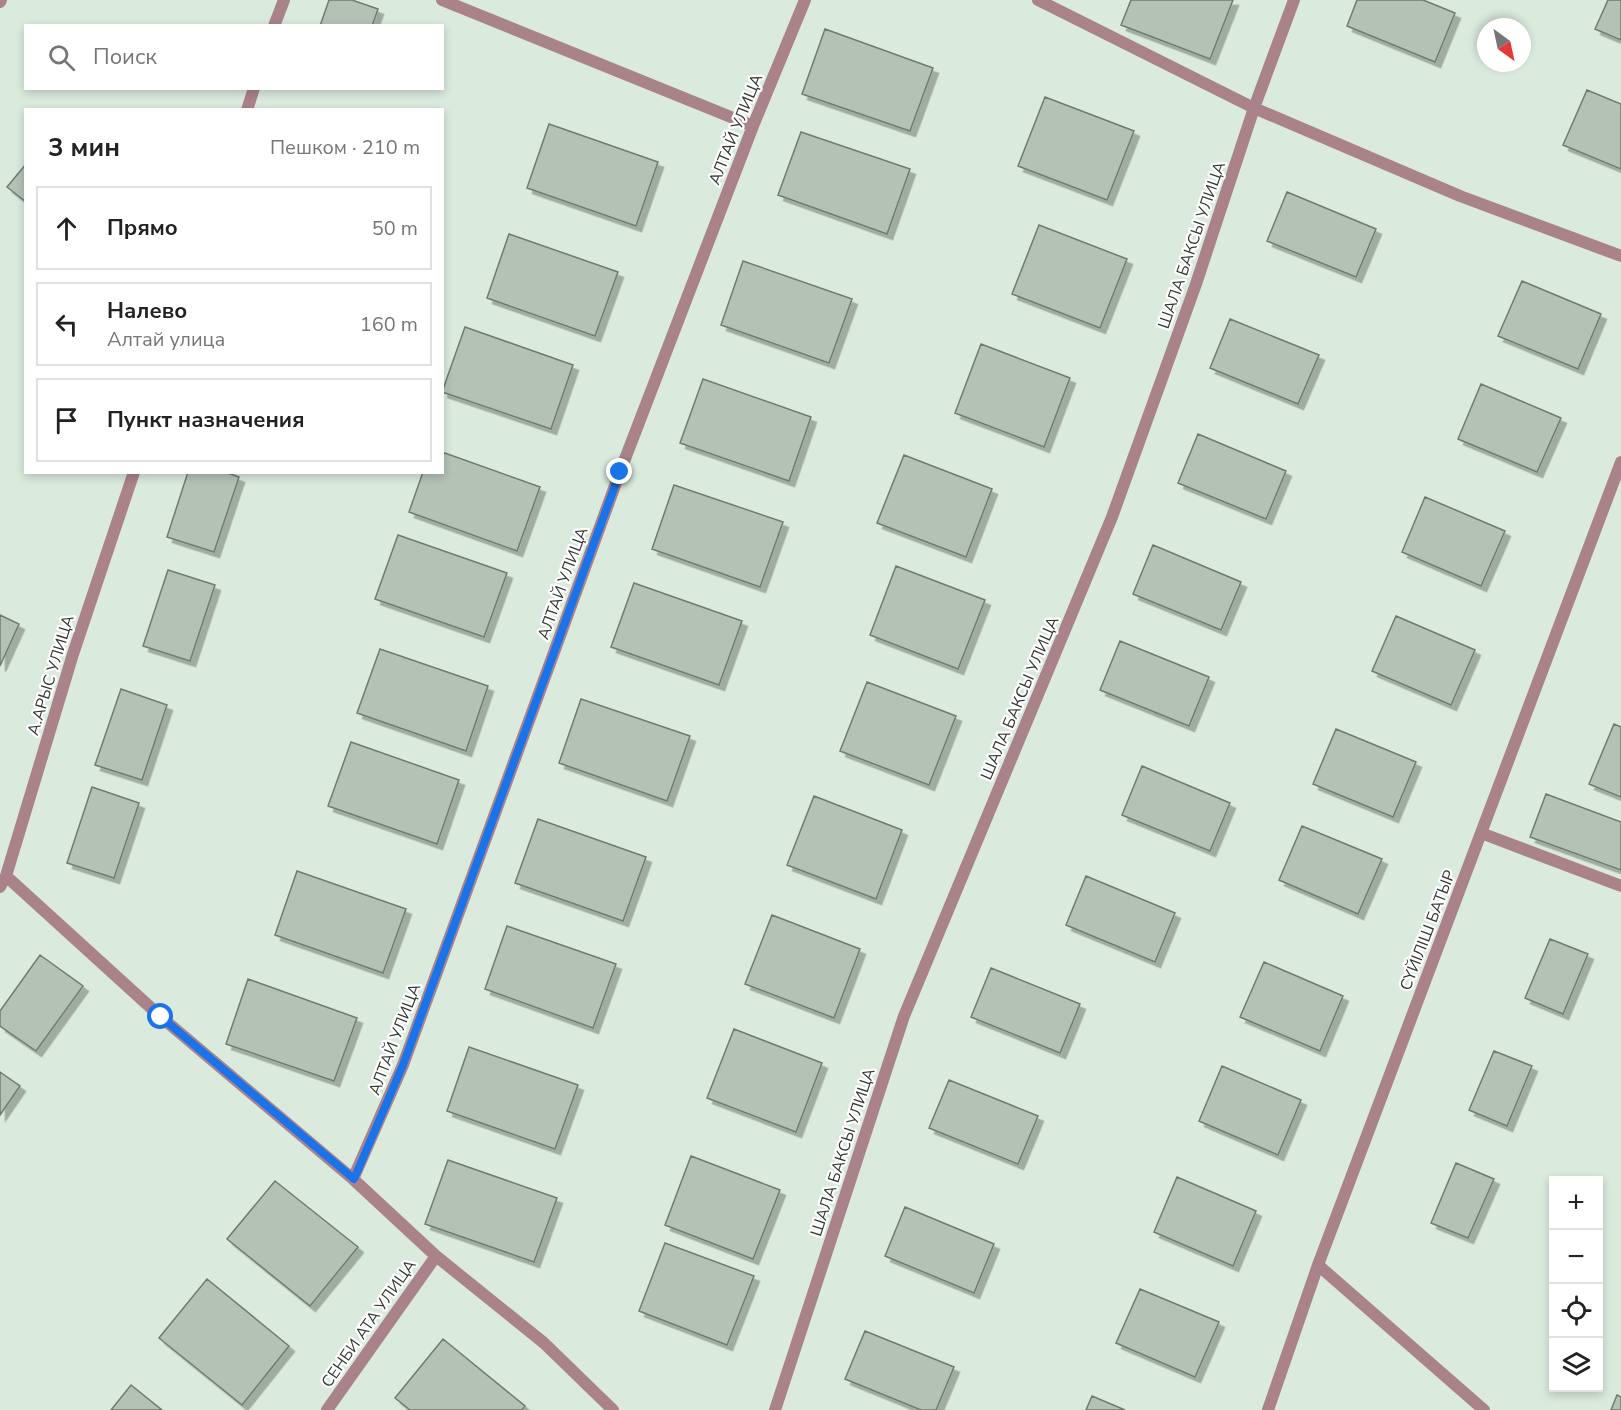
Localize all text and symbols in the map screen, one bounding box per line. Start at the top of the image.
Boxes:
north arrow [1477,18,1531,72]
search box [24,24,444,90]
icon: search [45,41,78,74]
text: Поиск [93,42,157,72]
street label: АЛТАЙ УЛИЦА [704,70,768,188]
text: 3 мин [48,130,120,165]
text: Пешком · 210 m [270,134,420,161]
street label: ШАЛА БАКСЫ УЛИЦА [1153,159,1231,332]
icon: ahead [50,212,83,245]
text: Прямо [107,213,178,243]
text: 50 m [372,215,418,242]
text: Налево [107,296,187,326]
icon: left [50,308,83,341]
text: 160 m [360,311,418,338]
text: Алтай улица [107,326,225,353]
icon: arrive [50,404,83,437]
text: Пункт назначения [107,405,305,435]
route end [606,458,632,484]
street label: АЛТАЙ УЛИЦА [532,524,594,642]
street label: А.АРЫС УЛИЦА [22,612,80,738]
street label: ШАЛА БАКСЫ УЛИЦА [976,613,1064,783]
street label: СҮЙІЛІШ БАТЫР [1395,867,1461,994]
street label: АЛТАЙ УЛИЦА [364,980,426,1098]
route start [147,1003,173,1029]
street label: ШАЛА БАКСЫ УЛИЦА [805,1065,881,1239]
map controls [1549,1176,1603,1392]
button: + [1549,1176,1603,1230]
button: − [1549,1230,1603,1284]
street label: СЕНБИ АТА УЛИЦА [316,1255,421,1392]
button: locate [1549,1284,1603,1338]
button: layers [1549,1338,1603,1392]

